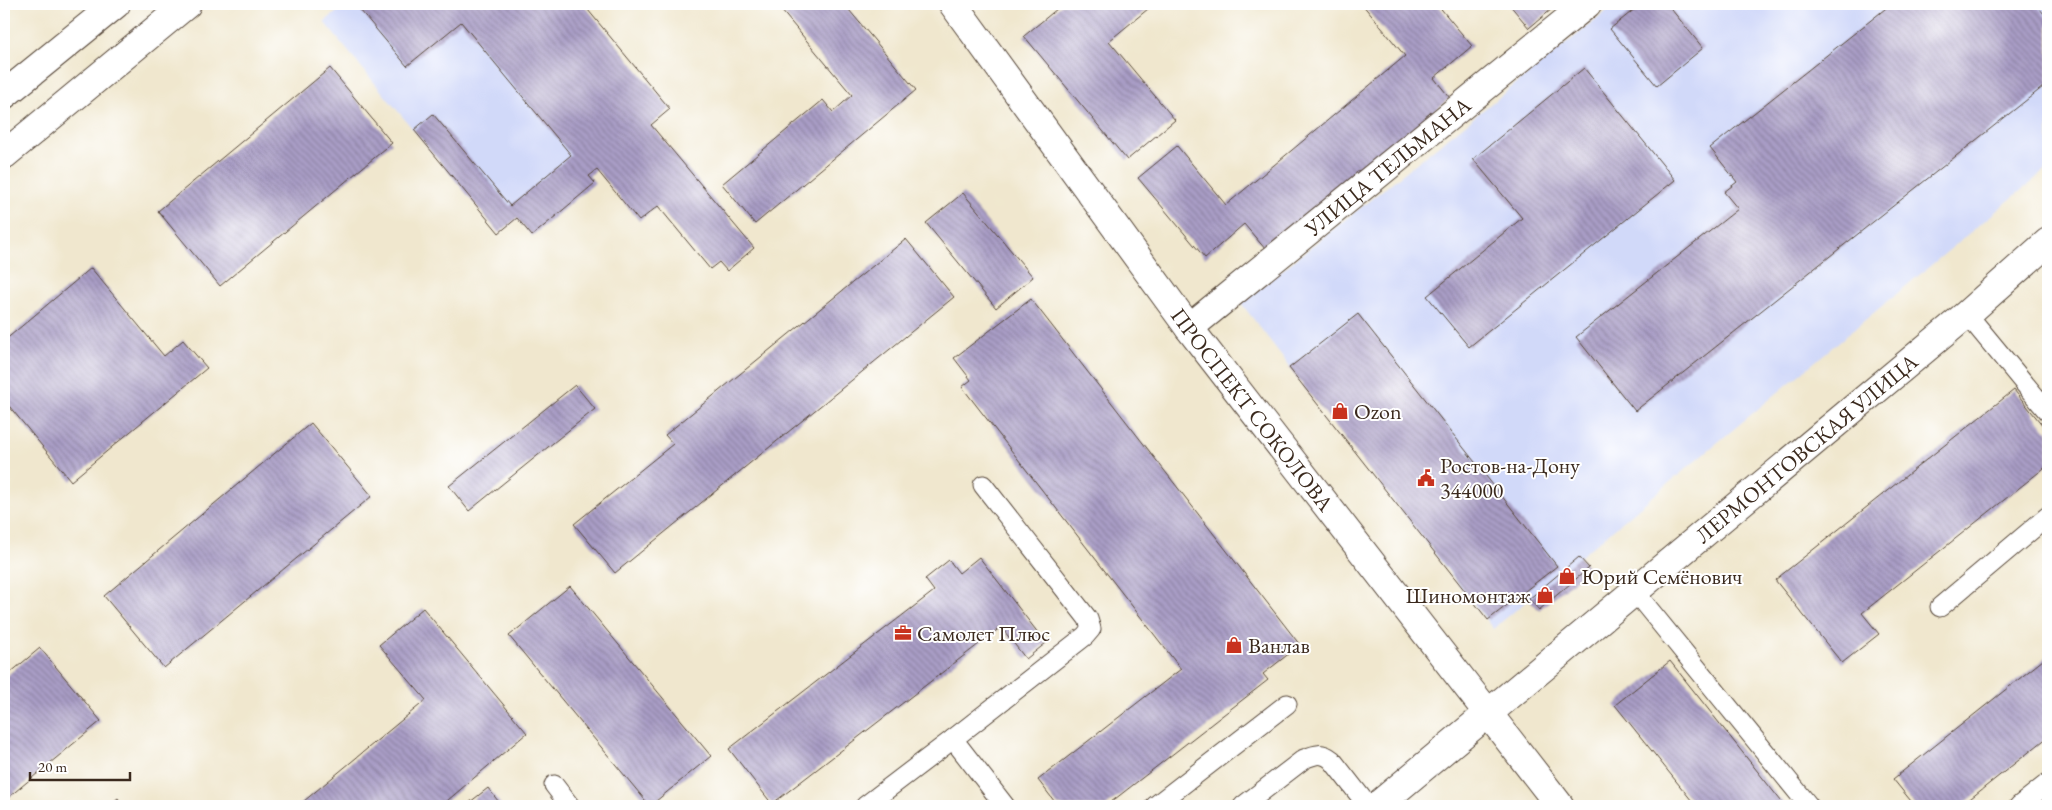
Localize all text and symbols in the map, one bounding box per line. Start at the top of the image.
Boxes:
street label: УЛИЦА ТЕЛЬМАНА [1298,90,1477,244]
street label: ПРОСПЕКТ СОКОЛОВА [1164,302,1340,518]
street label: ЛЕРМОНТОВСКАЯ УЛИЦА [1689,347,1925,550]
place label: Ozon [1354,397,1402,426]
shop icon: Ozon [1330,401,1350,421]
place label: Ростов-на-Дону 344000 [1440,451,1580,505]
public building icon: Ростов-на-Дону 344000 [1416,468,1436,488]
place label: Юрий Семёнович [1581,562,1742,591]
shop icon: Юрий Семёнович [1557,566,1577,586]
place label: Шиномонтаж [1406,581,1532,610]
shop icon: Шиномонтаж [1535,585,1555,605]
place label: Самолет Плюс [917,619,1050,648]
office icon: Самолет Плюс [893,623,913,643]
place label: Ванлав [1248,631,1310,660]
shop icon: Ванлав [1224,635,1244,655]
scale bar [30,750,130,782]
text: 20 m [38,757,67,776]

